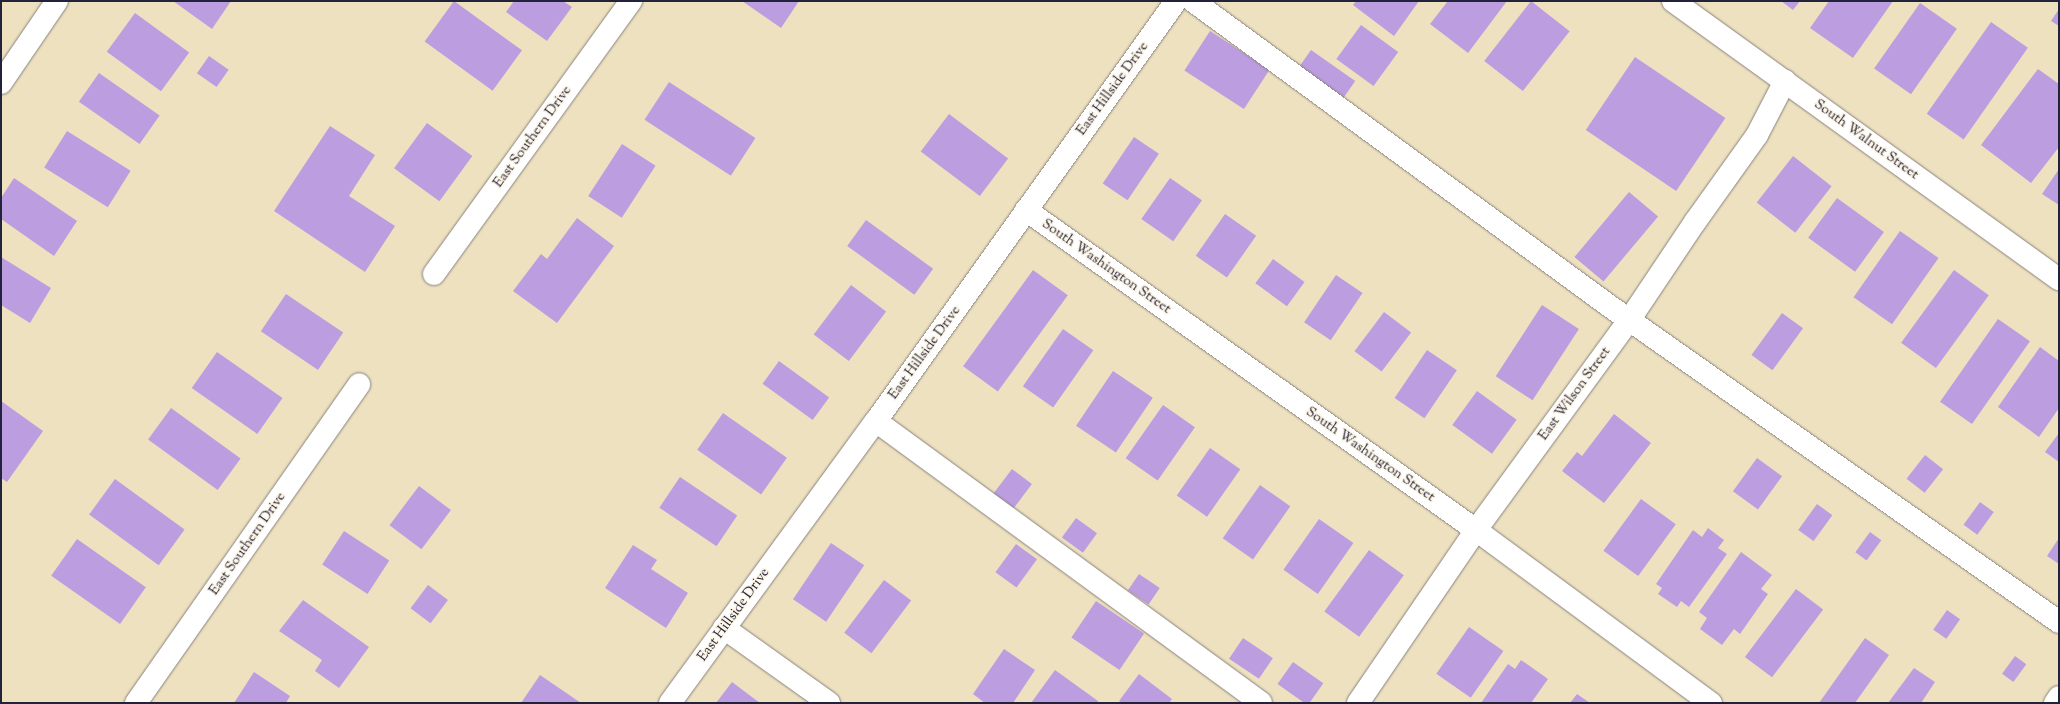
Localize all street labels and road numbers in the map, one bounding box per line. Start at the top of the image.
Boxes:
street label: East Hillside Drive [1073,39,1153,139]
street label: East Southern Drive [490,83,576,191]
street label: South Walnut Street [1810,96,1922,184]
street label: South Washington Street [1038,216,1174,318]
street label: East Hillside Drive [885,303,965,403]
street label: East Wilson Street [1535,344,1615,444]
street label: South Washington Street [1302,404,1438,506]
street label: East Southern Drive [206,489,290,599]
street label: East Hillside Drive [694,565,774,665]

